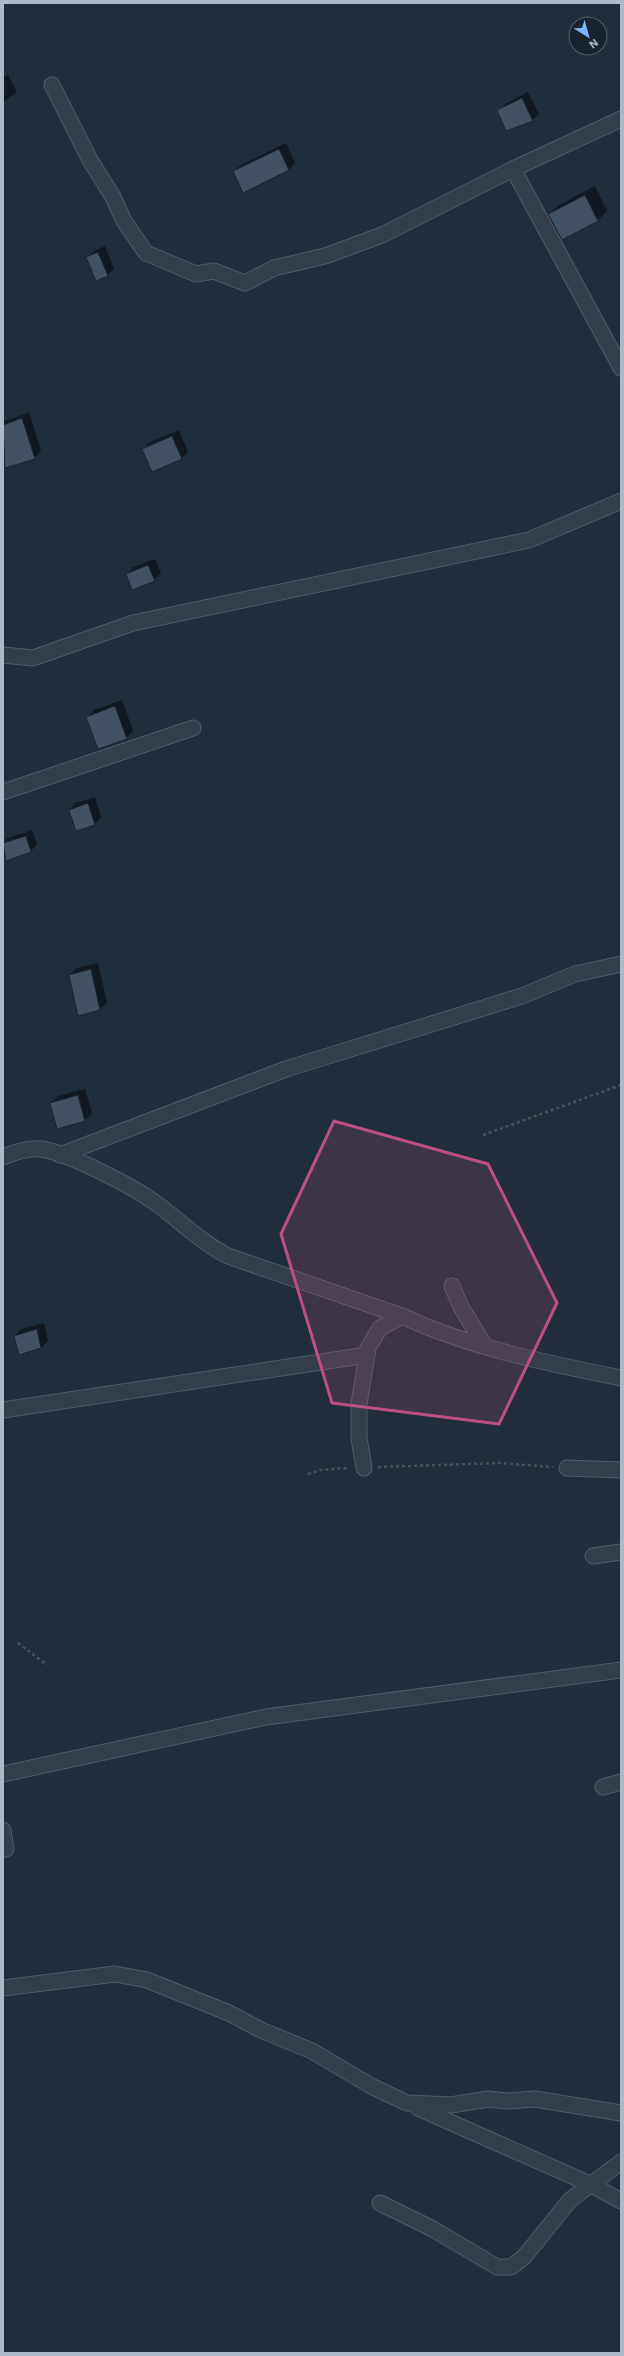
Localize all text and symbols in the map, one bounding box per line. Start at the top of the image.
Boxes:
north arrow [568,16,608,56]
text: N [587,36,601,51]

